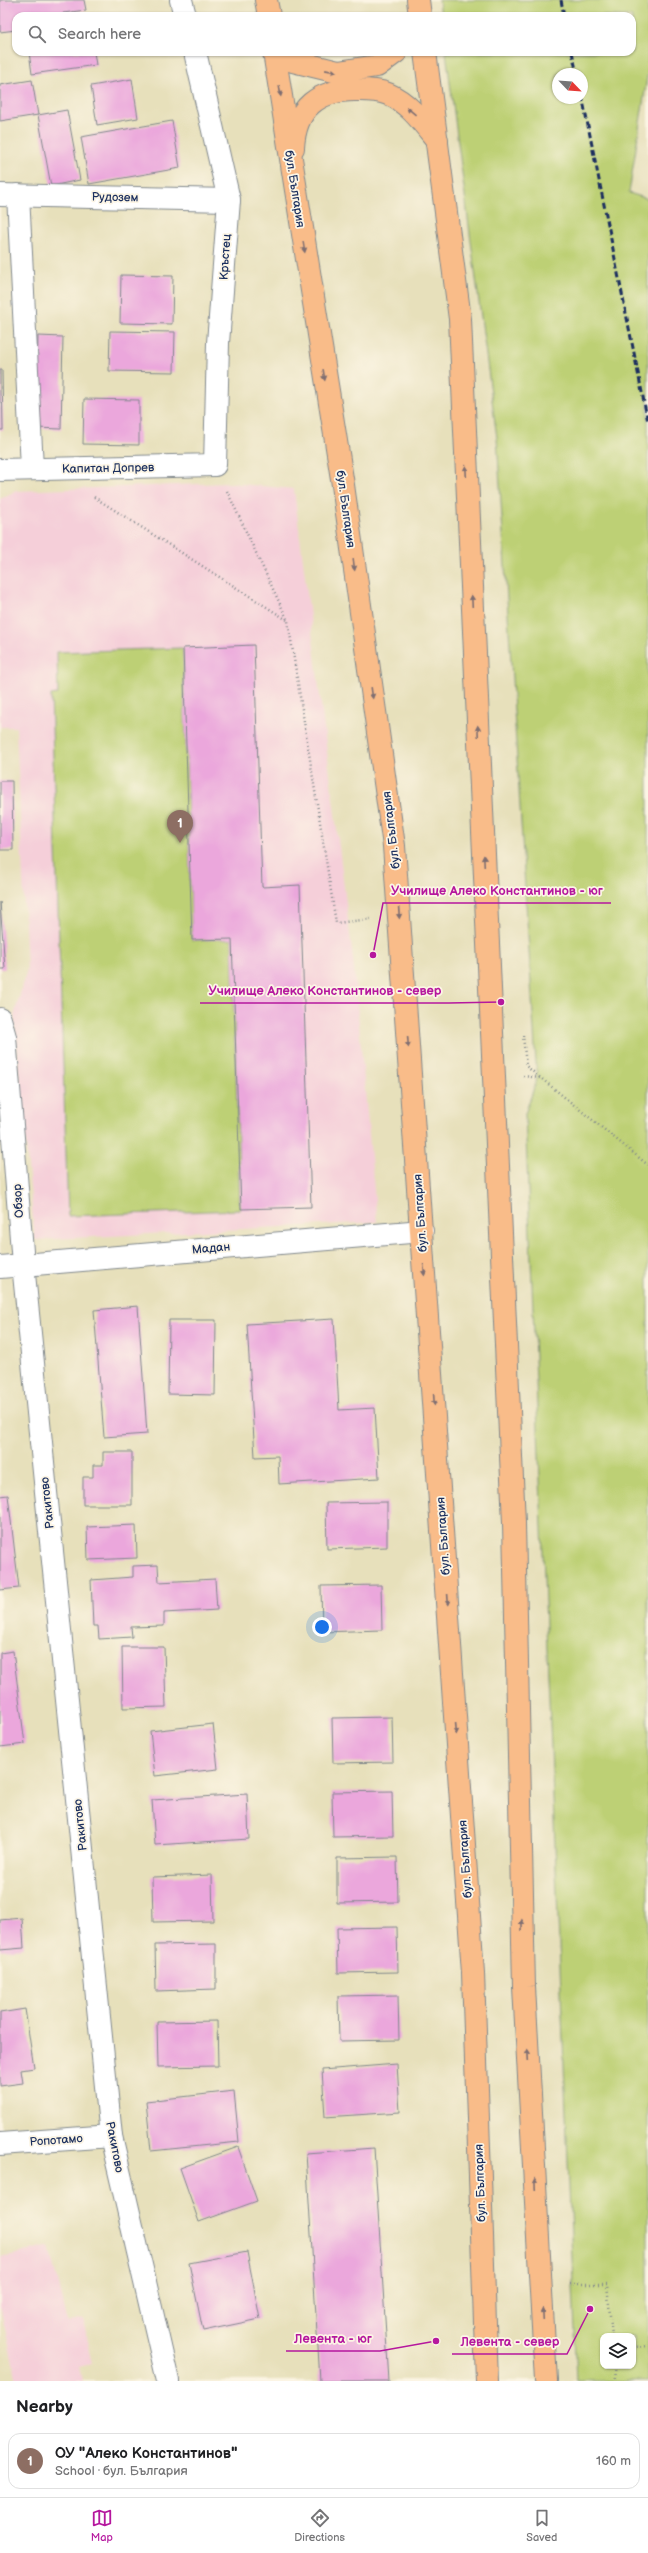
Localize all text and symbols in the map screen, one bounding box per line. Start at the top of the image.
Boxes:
search box [12,12,636,56]
icon: search [26,23,48,45]
text: Search here [58,25,141,44]
one-way arrow [325,68,338,74]
north arrow [552,68,588,104]
one-way arrow [277,84,283,97]
one-way arrow [406,106,416,115]
street label: бул. България [281,149,308,229]
street label: Рудозем [91,190,139,205]
street label: Кръстец [216,233,235,281]
one-way arrow [301,241,307,253]
one-way arrow [321,369,327,381]
street label: Капитан Допрев [62,460,155,477]
one-way arrow [463,465,470,477]
street label: бул. България [333,469,358,549]
one-way arrow [351,559,357,571]
one-way arrow [469,595,476,607]
one-way arrow [369,687,375,700]
one-way arrow [475,724,481,737]
street label: бул. България [379,790,404,870]
pin: 1 [167,810,193,843]
one-way arrow [481,854,487,867]
callout: Училище Алеко Константинов - юг [383,878,611,903]
text: Училище Алеко Константинов - юг [391,883,604,899]
one-way arrow [395,907,402,919]
callout: Училище Алеко Константинов - север [200,978,449,1003]
text: Училище Алеко Константинов - север [208,983,442,999]
one-way arrow [405,1036,412,1048]
street label: бул. България [410,1173,431,1252]
street label: Обзор [10,1183,27,1218]
street label: Мадан [191,1239,231,1258]
one-way arrow [421,1264,428,1276]
one-way arrow [430,1394,437,1406]
street label: Ракитово [37,1476,58,1530]
street label: бул. България [433,1496,454,1575]
one-way arrow [444,1594,451,1606]
your location [312,1617,332,1637]
one-way arrow [453,1723,460,1735]
street label: Ракитово [70,1798,91,1852]
street label: бул. България [455,1819,476,1898]
one-way arrow [519,1919,526,1931]
one-way arrow [524,2049,531,2061]
street label: Ракитово [102,2120,127,2174]
street label: Ропотамо [29,2131,83,2150]
street label: бул. България [472,2143,489,2222]
one-way arrow [532,2178,539,2190]
one-way arrow [539,2308,546,2320]
callout: Левента - юг [286,2326,380,2351]
callout: Левента - север [452,2329,567,2354]
text: Левента - юг [293,2331,373,2347]
map controls [600,2333,636,2369]
button: layers [600,2333,636,2369]
text: Левента - север [459,2334,560,2350]
text: Nearby [16,2397,73,2417]
text: ОУ "Алеко Константинов" [55,2444,237,2463]
text: 1 [27,2453,33,2469]
text: 160 m [596,2453,631,2469]
text: School · бул. България [55,2463,188,2479]
tab: Map [91,2507,113,2544]
tab: Directions [294,2507,345,2544]
tab: Saved [526,2507,557,2544]

